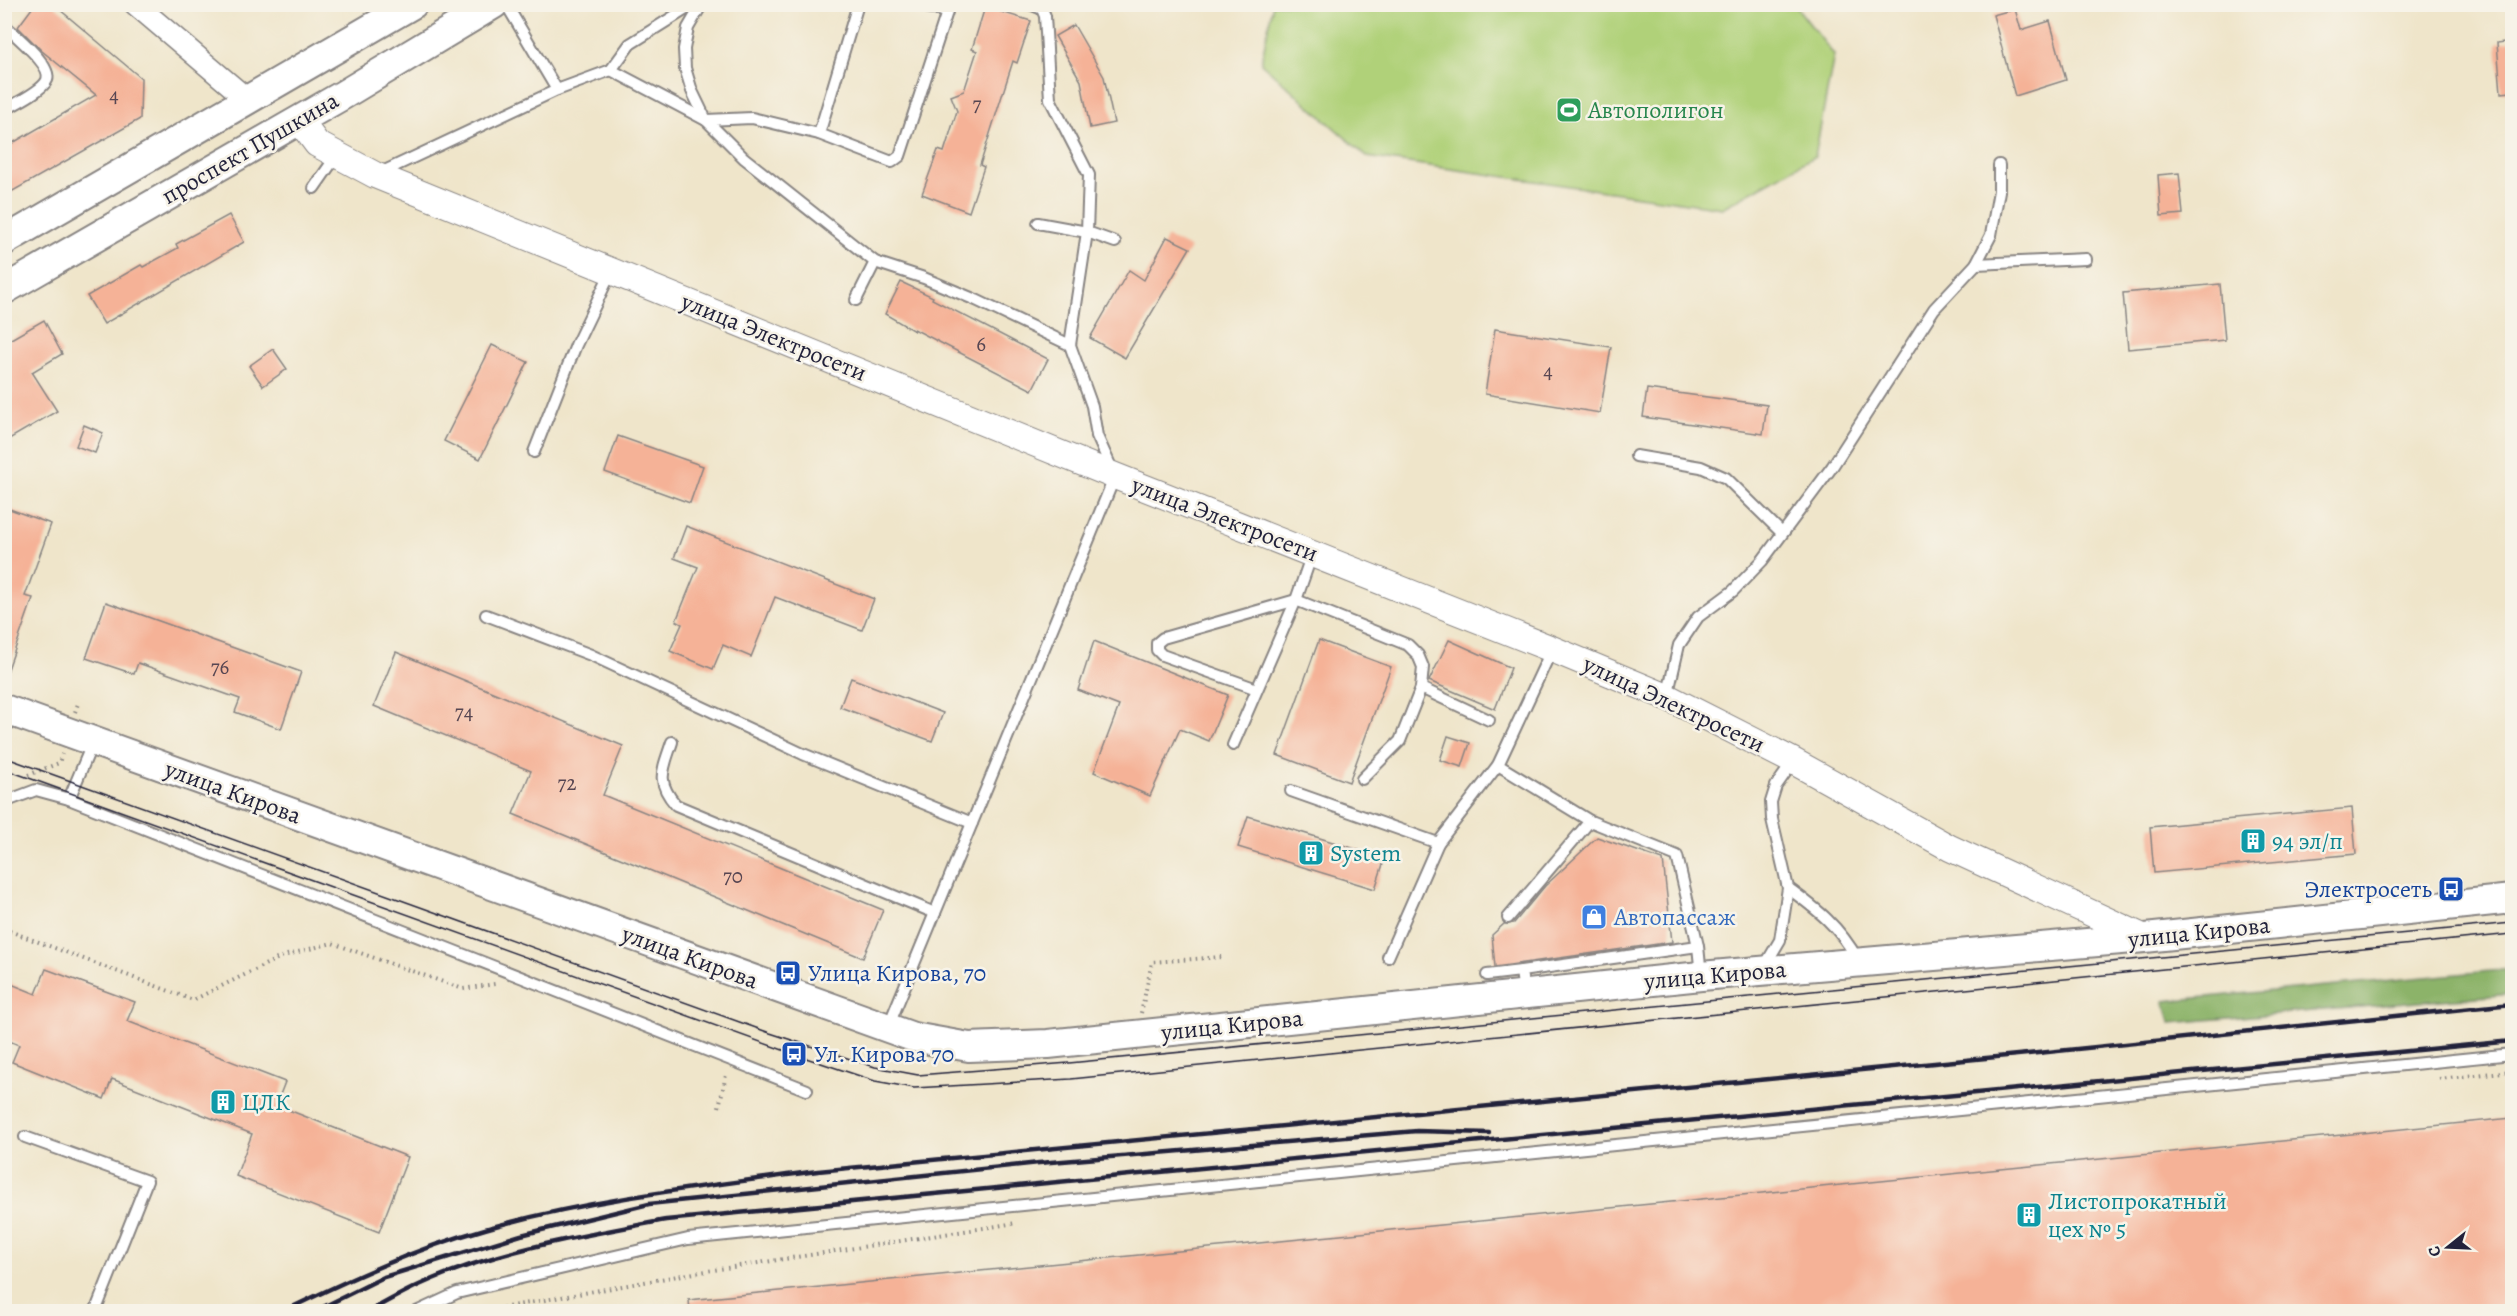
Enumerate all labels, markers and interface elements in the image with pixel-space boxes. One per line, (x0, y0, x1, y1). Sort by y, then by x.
house number: 4 (109, 81, 119, 109)
street label: проспект Пушкина (156, 84, 344, 212)
house number: 7 (973, 90, 982, 118)
place label: Автополигон (1587, 94, 1724, 126)
sports icon: Автополигон (1554, 95, 1584, 125)
street label: улица Электросети (676, 285, 871, 389)
house number: 6 (976, 330, 986, 358)
house number: 4 (1543, 357, 1553, 385)
street label: улица Электросети (1126, 468, 1323, 569)
street label: улица Электросети (1577, 647, 1770, 760)
house number: 76 (211, 653, 230, 681)
house number: 74 (455, 698, 473, 726)
street label: улица Кирова (160, 752, 305, 831)
house number: 72 (558, 769, 576, 797)
place label: 94 эл/п (2272, 825, 2343, 857)
building icon: 94 эл/п (2238, 826, 2268, 856)
place label: System (1330, 837, 1401, 869)
building icon: System (1296, 838, 1326, 868)
house number: 70 (723, 862, 743, 890)
place label: Электросеть (2304, 873, 2433, 905)
bus stop icon: Электросеть (2436, 874, 2466, 904)
place label: Автопассаж (1613, 901, 1736, 933)
shop icon: Автопассаж (1579, 902, 1609, 932)
street label: улица Кирова (2125, 909, 2272, 955)
street label: улица Кирова (617, 917, 762, 996)
street label: улица Кирова (1642, 953, 1787, 997)
place label: Улица Кирова, 70 (808, 957, 986, 989)
bus stop icon: Улица Кирова, 70 (773, 958, 803, 988)
street label: улица Кирова (1158, 1002, 1305, 1048)
place label: Ул. Кирова 70 (814, 1038, 954, 1070)
bus stop icon: Ул. Кирова 70 (779, 1039, 809, 1069)
place label: ЦЛК (242, 1086, 291, 1118)
building icon: ЦЛК (208, 1087, 238, 1117)
place label: Листопрокатный цех № 5 (2048, 1185, 2227, 1245)
building icon: Листопрокатный цех № 5 (2014, 1200, 2044, 1230)
north arrow (2418, 1217, 2478, 1277)
text: С (2423, 1243, 2447, 1259)

